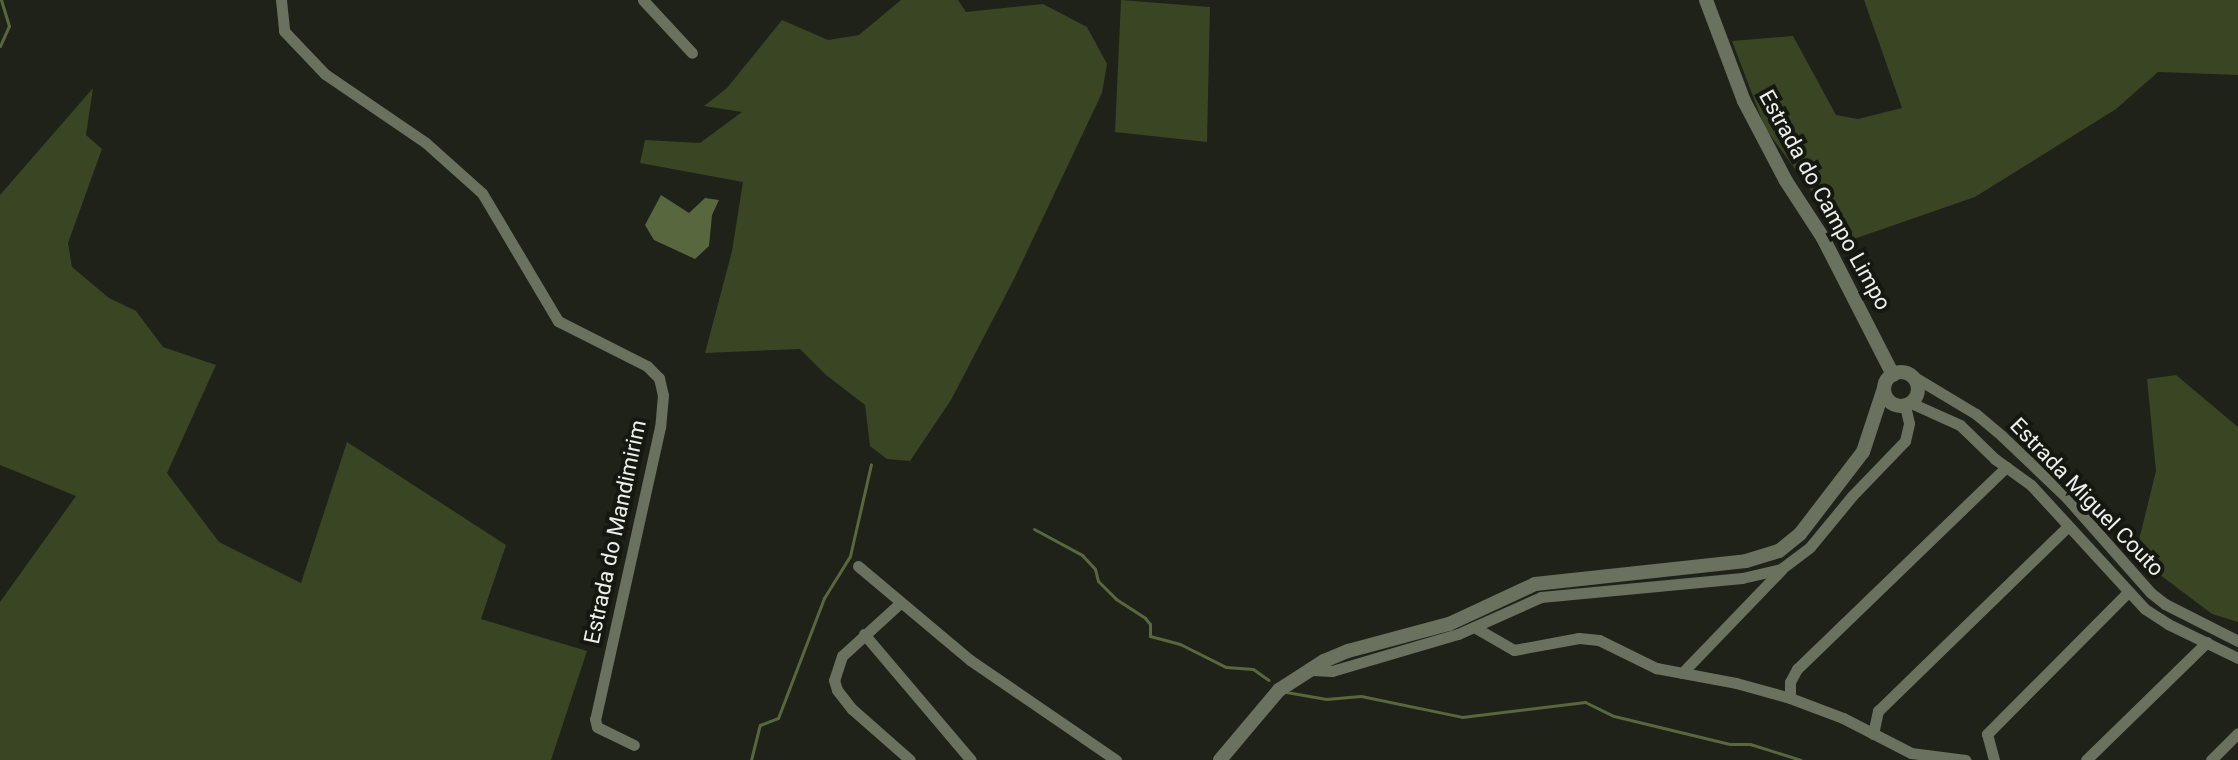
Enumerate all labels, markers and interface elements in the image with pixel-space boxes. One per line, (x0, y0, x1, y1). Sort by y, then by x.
street label: Estrada do Campo Limpo (1753, 85, 1897, 315)
street label: Estrada Miguel Couto (2005, 412, 2169, 582)
street label: Estrada do Mandimirim (578, 418, 652, 646)

